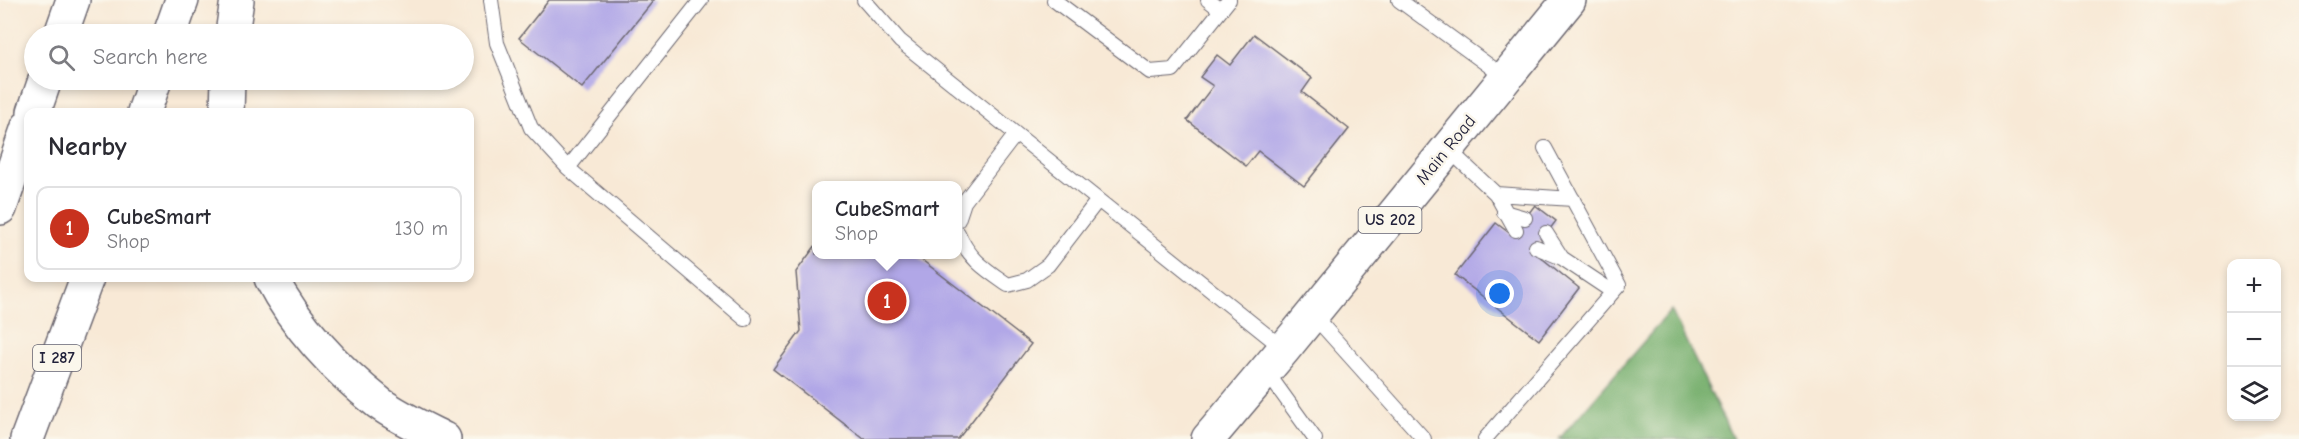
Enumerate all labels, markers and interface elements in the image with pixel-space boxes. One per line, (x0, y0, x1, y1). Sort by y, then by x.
search box (24, 24, 474, 90)
icon: search (45, 41, 78, 74)
text: Search here (93, 44, 208, 70)
street label: Main Road (1412, 111, 1480, 189)
text: Nearby (48, 132, 127, 162)
popup (812, 181, 962, 259)
text: CubeSmart (835, 196, 939, 222)
text: CubeSmart (107, 204, 211, 230)
road number: US 202 (1358, 207, 1422, 233)
text: 1 (66, 217, 73, 240)
text: 130 m (395, 217, 448, 240)
text: Shop (835, 222, 878, 245)
text: Shop (107, 230, 150, 253)
map controls (2227, 259, 2281, 421)
button: + (2227, 259, 2281, 313)
pin: 1 (868, 278, 906, 324)
your location (1485, 279, 1514, 308)
button: − (2227, 313, 2281, 367)
road number: I 287 (33, 345, 81, 371)
button: layers (2227, 367, 2281, 421)

